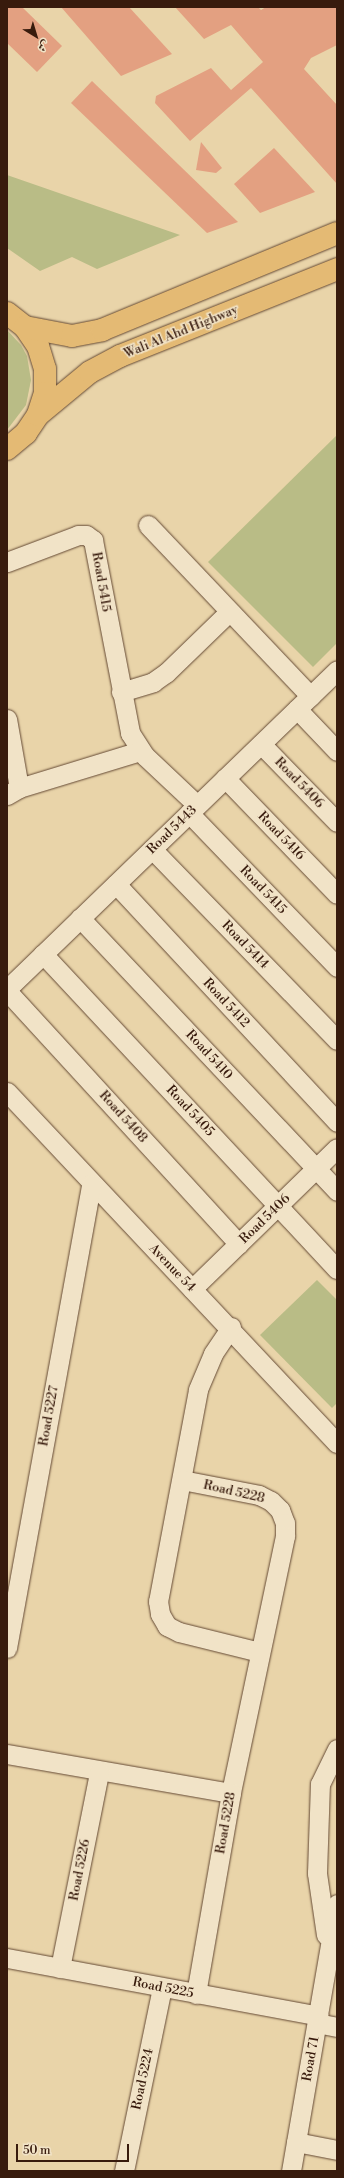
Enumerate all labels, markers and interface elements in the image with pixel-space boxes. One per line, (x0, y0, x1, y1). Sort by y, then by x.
north arrow (16, 16, 56, 56)
text: ش (35, 37, 52, 54)
street label: Wali Al Ahd Highway (122, 302, 240, 362)
street label: Road 5415 (88, 551, 114, 613)
street label: Road 5406 (271, 754, 327, 812)
street label: Road 5443 (144, 802, 200, 858)
street label: Road 5416 (254, 809, 308, 863)
street label: Road 5415 (236, 863, 290, 917)
street label: Road 5414 (218, 918, 272, 972)
street label: Road 5412 (199, 975, 253, 1031)
street label: Road 5410 (182, 1027, 236, 1083)
street label: Road 5405 (163, 1082, 217, 1140)
street label: Road 5408 (96, 1088, 150, 1146)
street label: Road 5406 (236, 1191, 294, 1247)
street label: Avenue 54 (145, 1241, 199, 1295)
street label: Road 5227 (36, 1384, 62, 1448)
street label: Road 5228 (202, 1477, 266, 1507)
street label: Road 5228 (213, 1791, 239, 1855)
street label: Road 5226 (66, 1838, 94, 1902)
street label: Road 5225 (131, 1974, 195, 2002)
street label: Road 71 (299, 2035, 323, 2083)
street label: Road 5224 (129, 2047, 157, 2111)
scale bar (18, 2136, 131, 2162)
text: 50 m (23, 2143, 51, 2158)

